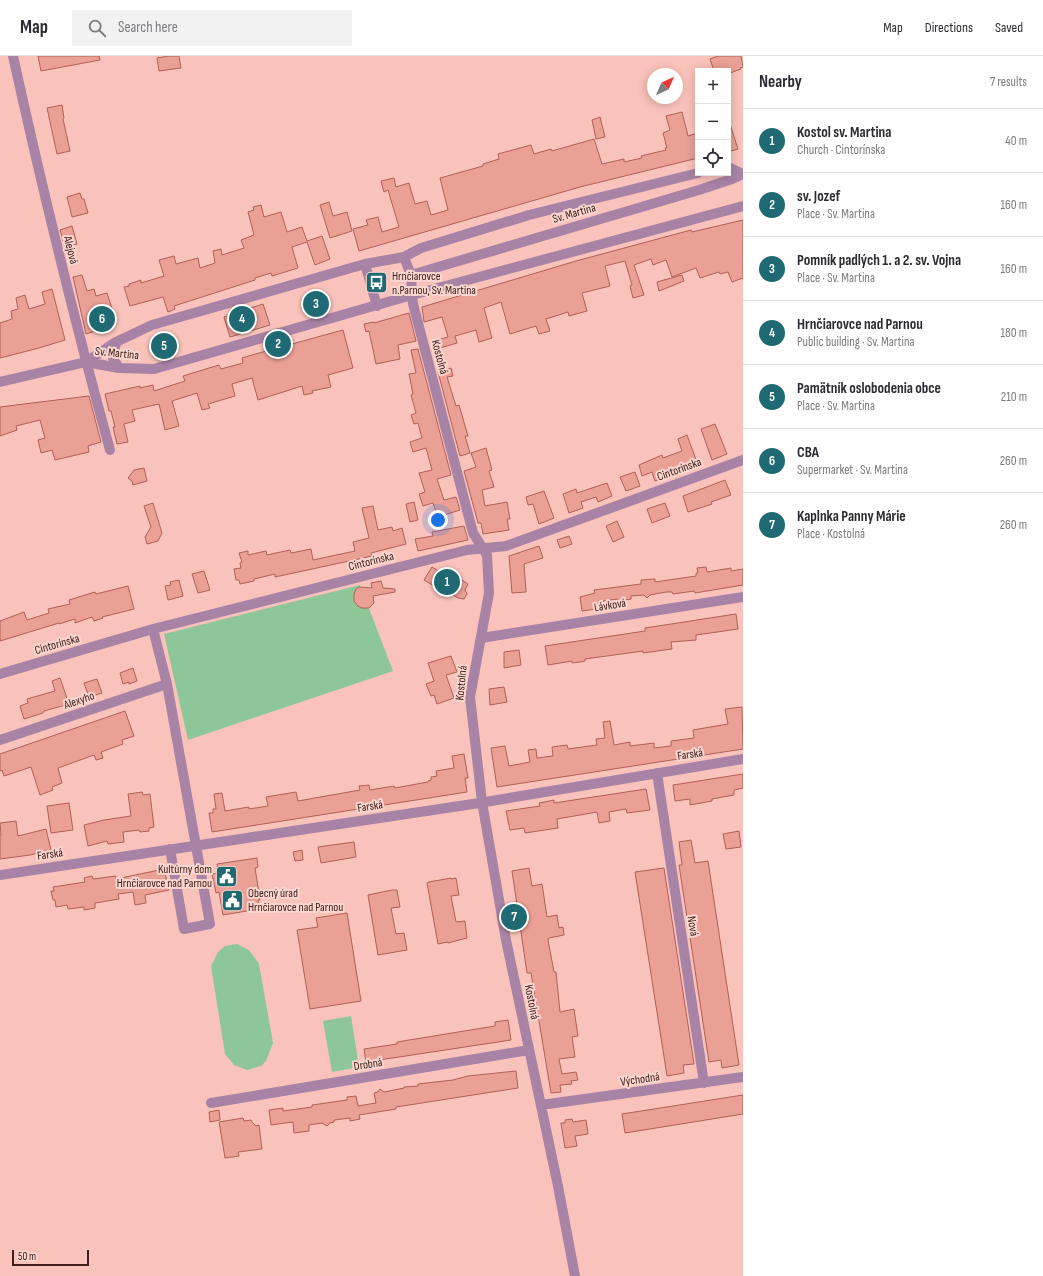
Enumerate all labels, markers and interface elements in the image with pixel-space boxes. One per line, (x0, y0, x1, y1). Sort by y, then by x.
search box (72, 10, 352, 46)
text: Map (20, 16, 48, 39)
icon: search (86, 17, 108, 39)
text: Search here (118, 18, 178, 37)
text: Map (883, 19, 903, 36)
text: Directions (925, 19, 973, 36)
text: Saved (995, 19, 1023, 36)
north arrow (647, 68, 683, 104)
map controls (695, 68, 731, 176)
button: + (695, 68, 731, 104)
text: Nearby (759, 72, 802, 92)
text: 7 results (990, 74, 1027, 90)
button: − (695, 104, 731, 140)
text: Kostol sv. Martina (797, 123, 891, 142)
text: 1 (769, 133, 775, 149)
text: 40 m (1005, 133, 1027, 149)
button: locate (695, 140, 731, 176)
text: Church · Cintorínska (797, 142, 885, 158)
text: sv. Jozef (797, 187, 840, 206)
text: 2 (769, 197, 775, 213)
text: 160 m (1001, 197, 1027, 213)
street label: Sv. Martina (551, 200, 598, 227)
text: Place · Sv. Martina (797, 206, 875, 222)
street label: Alejová (60, 234, 81, 266)
text: Pomník padlých 1. a 2. sv. Vojna (797, 251, 961, 270)
text: 3 (769, 261, 775, 277)
text: 160 m (1001, 261, 1027, 277)
place label: Hrnčiarovce n.Parnou, Sv. Martina (392, 269, 476, 298)
bus stop icon: Hrnčiarovce n.Parnou, Sv. Martina (364, 270, 390, 296)
text: Place · Sv. Martina (797, 270, 875, 286)
pin: 3 (303, 289, 329, 319)
pin: 6 (89, 304, 115, 334)
pin: 4 (229, 304, 255, 334)
text: Hrnčiarovce nad Parnou (797, 315, 923, 334)
text: 4 (769, 325, 775, 341)
text: 180 m (1001, 325, 1027, 341)
pin: 2 (265, 329, 291, 359)
pin: 5 (151, 331, 177, 361)
text: Public building · Sv. Martina (797, 334, 915, 350)
street label: Kostolná (428, 338, 451, 376)
street label: Sv. Martina (94, 344, 140, 363)
text: Pamätník oslobodenia obce (797, 379, 941, 398)
text: 5 (769, 389, 775, 405)
text: 210 m (1001, 389, 1027, 405)
text: Place · Sv. Martina (797, 398, 875, 414)
text: CBA (797, 443, 819, 462)
text: 6 (769, 453, 775, 469)
text: 260 m (1000, 453, 1027, 469)
street label: Cintorínska (655, 454, 704, 484)
text: Supermarket · Sv. Martina (797, 462, 908, 478)
text: Kaplnka Panny Márie (797, 507, 906, 526)
your location (428, 510, 448, 530)
text: 7 (769, 517, 775, 533)
text: 260 m (1000, 517, 1027, 533)
text: Place · Kostolná (797, 526, 865, 542)
street label: Cintorínska (347, 549, 396, 574)
pin: 1 (434, 567, 460, 597)
street label: Lávková (593, 596, 627, 615)
street label: Cintorínska (33, 631, 82, 658)
street label: Kostolná (452, 664, 471, 701)
street label: Alexyho (61, 688, 97, 713)
street label: Farská (676, 745, 704, 764)
street label: Farská (356, 797, 384, 816)
street label: Farská (36, 845, 64, 864)
place label: Kultúrny dom Hrnčiarovce nad Parnou (117, 862, 212, 891)
public building icon: Kultúrny dom Hrnčiarovce nad Parnou (214, 863, 240, 889)
place label: Obecný úrad Hrnčiarovce nad Parnou (248, 886, 343, 915)
public building icon: Obecný úrad Hrnčiarovce nad Parnou (220, 887, 246, 913)
pin: 7 (501, 902, 527, 932)
street label: Nová (684, 915, 702, 938)
street label: Kostolná (521, 983, 542, 1021)
street label: Drobná (353, 1055, 384, 1074)
street label: Východná (619, 1069, 661, 1090)
scale bar (12, 1248, 89, 1267)
text: 50 m (18, 1250, 36, 1263)

